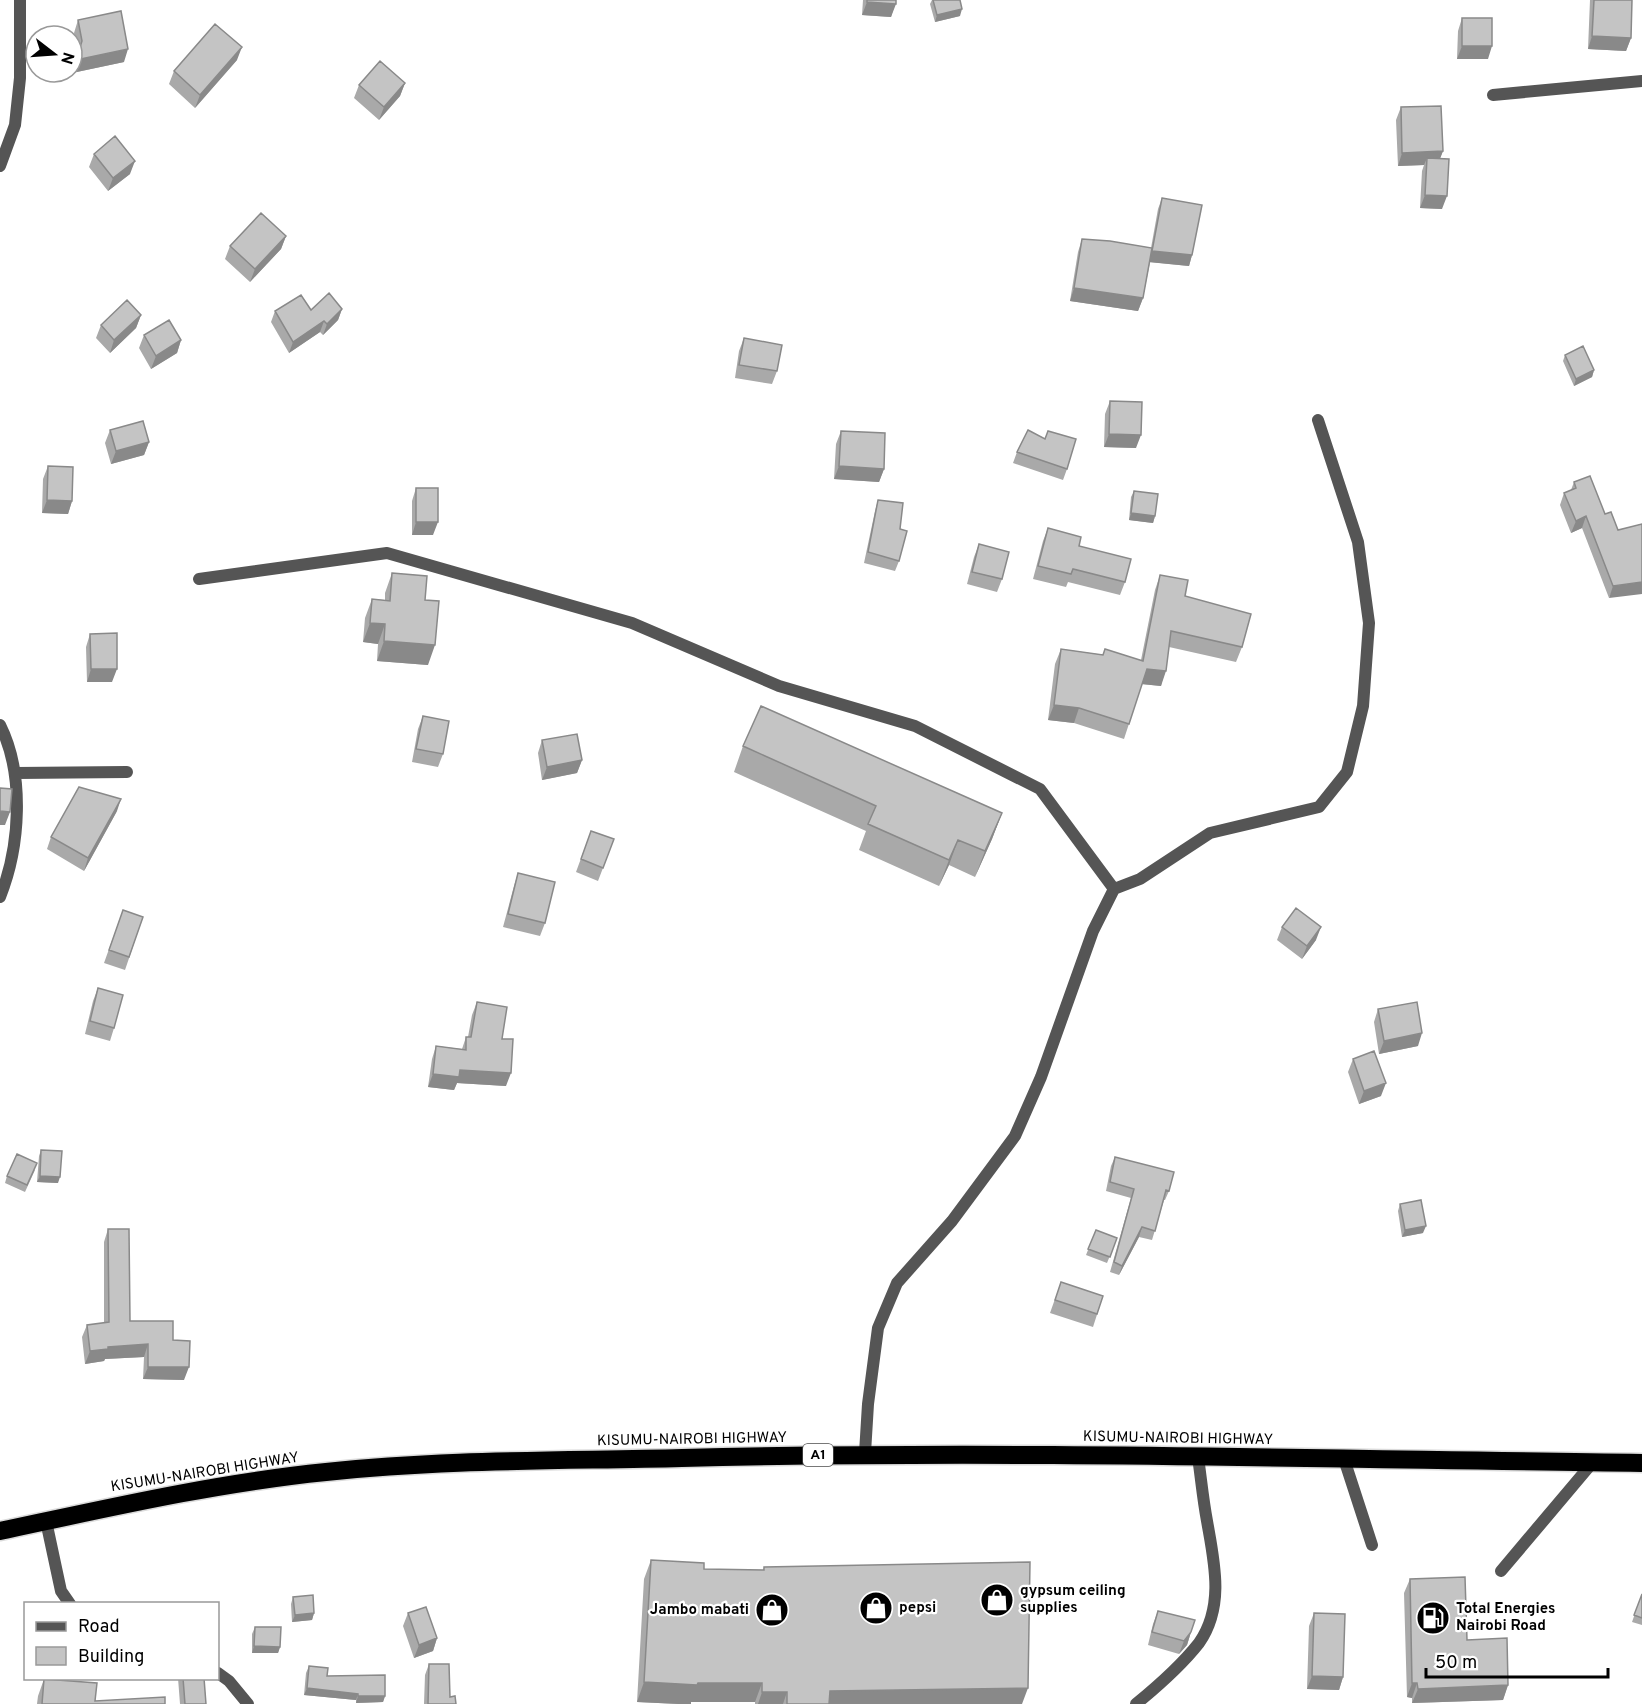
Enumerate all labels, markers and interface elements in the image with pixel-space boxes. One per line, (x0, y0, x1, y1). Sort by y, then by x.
north arrow (24, 24, 84, 84)
text: N (55, 49, 78, 66)
street label: KISUMU-NAIROBI HIGHWAY (1083, 1428, 1274, 1450)
street label: KISUMU-NAIROBI HIGHWAY (597, 1429, 788, 1451)
road number: A1 (803, 1444, 833, 1466)
street label: KISUMU-NAIROBI HIGHWAY (110, 1449, 301, 1497)
shop icon: gypsum ceiling supplies (979, 1582, 1015, 1618)
place label: gypsum ceiling supplies (1020, 1582, 1126, 1618)
shop icon: pepsi (858, 1590, 894, 1626)
shop icon: Jambo mabati (754, 1592, 790, 1628)
place label: pepsi (899, 1599, 936, 1618)
fuel station icon: Total Energies Nairobi Road (1415, 1600, 1451, 1636)
place label: Total Energies Nairobi Road (1456, 1600, 1555, 1636)
place label: Jambo mabati (650, 1601, 749, 1620)
legend (24, 1602, 219, 1680)
text: Road (78, 1616, 120, 1639)
scale bar (1426, 1641, 1608, 1679)
text: Building (78, 1646, 144, 1669)
text: 50 m (1435, 1652, 1477, 1675)

